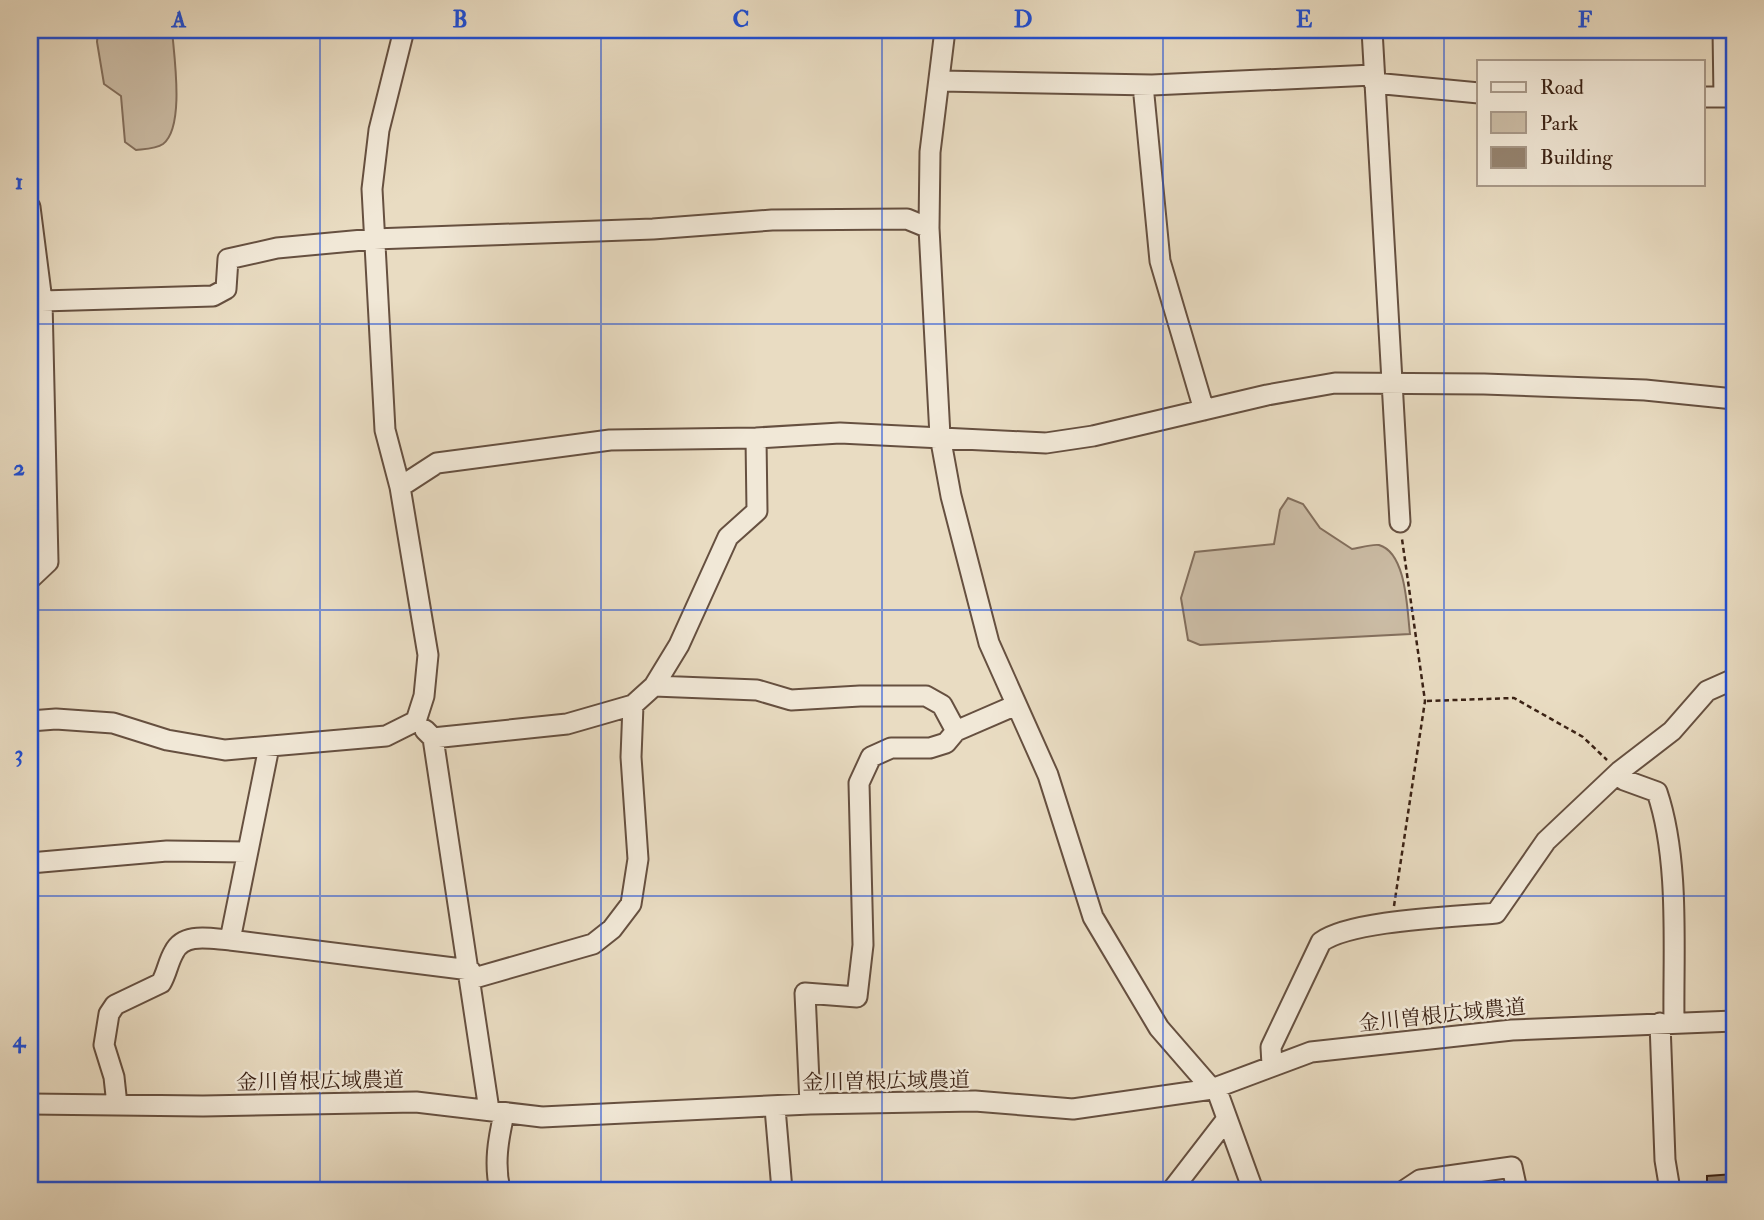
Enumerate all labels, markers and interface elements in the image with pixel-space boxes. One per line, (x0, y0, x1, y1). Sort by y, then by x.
text: A (171, 5, 187, 34)
text: B (452, 5, 468, 34)
text: C (733, 5, 749, 34)
text: D (1014, 5, 1032, 34)
text: E (1296, 5, 1313, 34)
text: F (1578, 5, 1593, 34)
legend (1477, 60, 1704, 186)
text: Road (1540, 74, 1585, 101)
text: Park (1540, 110, 1578, 137)
text: Building (1540, 144, 1613, 171)
text: 1 (15, 167, 23, 196)
text: 2 (13, 453, 25, 482)
text: 3 (15, 739, 23, 768)
street label: 金川曽根広域農道 (1357, 993, 1527, 1038)
text: 4 (12, 1025, 27, 1054)
street label: 金川曽根広域農道 (236, 1067, 404, 1096)
street label: 金川曽根広域農道 (802, 1067, 970, 1096)

